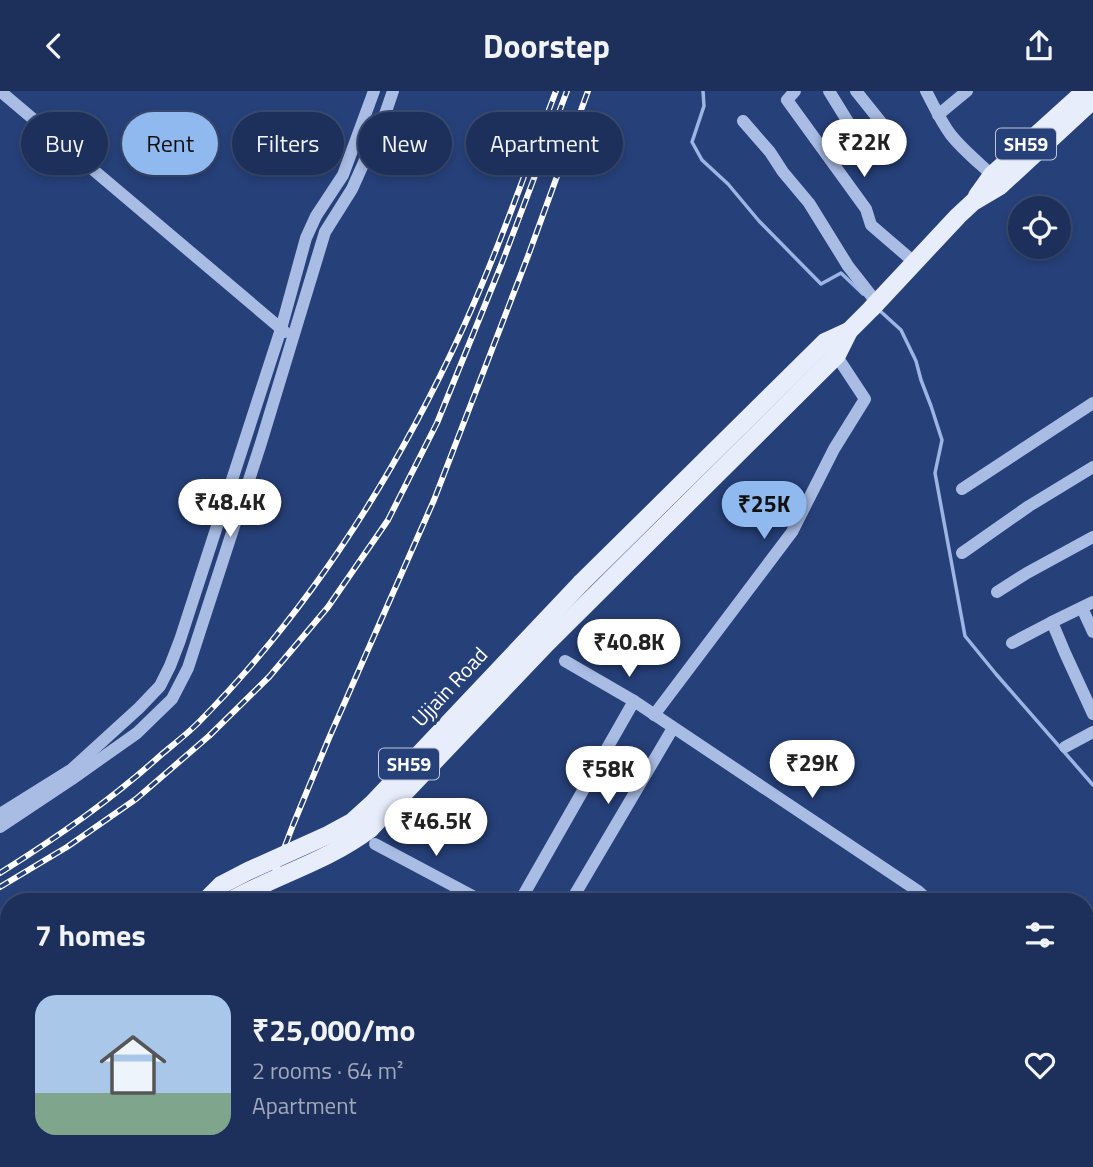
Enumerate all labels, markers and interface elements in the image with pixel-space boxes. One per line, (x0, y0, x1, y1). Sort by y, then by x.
text: Doorstep (483, 22, 610, 70)
icon: back (35, 27, 73, 65)
icon: share (1020, 27, 1058, 65)
chip: Buy (21, 112, 108, 175)
chip: Rent (122, 112, 218, 175)
chip: Filters (232, 112, 344, 175)
chip: New (358, 112, 452, 175)
chip: Apartment (466, 112, 623, 175)
pin: ₹22K (823, 119, 905, 179)
text: ₹22K (838, 124, 890, 159)
road number: SH59 (996, 129, 1056, 159)
map controls (1008, 196, 1071, 259)
button: locate (1008, 196, 1071, 259)
pin: ₹48.4K (173, 479, 287, 539)
pin: ₹25K (723, 482, 805, 541)
text: ₹48.4K (194, 484, 266, 519)
text: ₹25K (738, 486, 790, 521)
pin: ₹40.8K (572, 619, 686, 679)
text: ₹40.8K (593, 624, 665, 659)
street label: Ujjain Road (404, 639, 495, 734)
pin: ₹29K (771, 741, 853, 800)
text: ₹29K (786, 745, 838, 780)
pin: ₹58K (567, 747, 649, 806)
road number: SH59 (379, 749, 439, 779)
text: ₹58K (582, 751, 634, 786)
pin: ₹46.5K (379, 799, 493, 858)
text: ₹46.5K (400, 803, 472, 838)
text: 7 homes (35, 912, 146, 958)
icon: filters (1021, 916, 1059, 954)
text: ₹25,000/mo (252, 1007, 416, 1053)
icon: home (91, 1023, 175, 1107)
icon: heart (1021, 1046, 1059, 1084)
text: 2 rooms · 64 m² (252, 1053, 403, 1088)
text: Apartment (252, 1088, 357, 1123)

